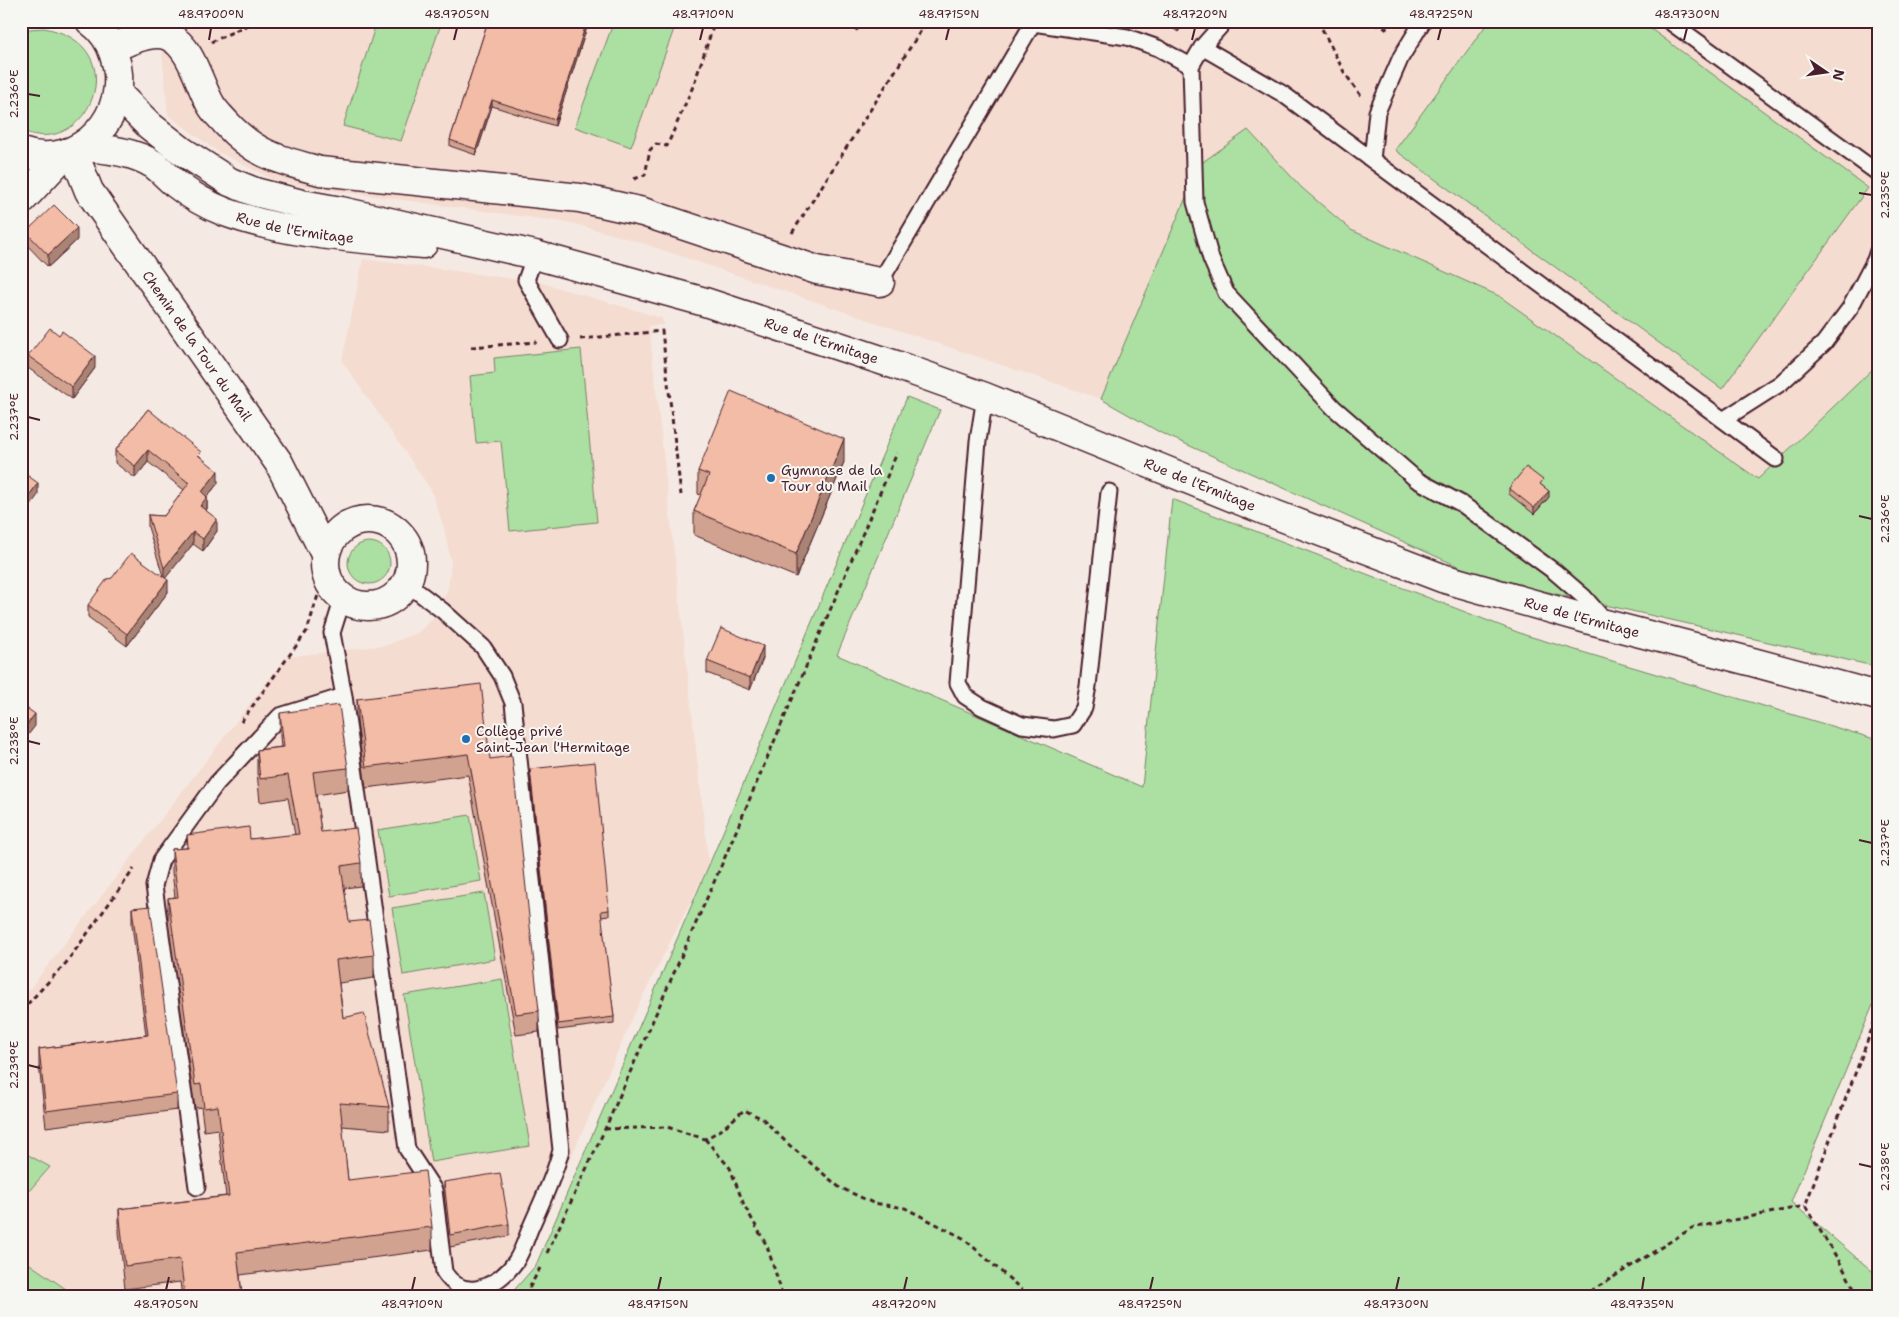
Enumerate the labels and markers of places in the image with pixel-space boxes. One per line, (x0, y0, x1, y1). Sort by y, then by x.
place label: Gymnase de la Tour du Mail (781, 461, 883, 495)
marker: Gymnase de la Tour du Mail (765, 472, 777, 484)
place label: Collège privé Saint-Jean l'Hermitage (476, 722, 630, 756)
marker: Collège privé Saint-Jean l'Hermitage (460, 733, 472, 745)

